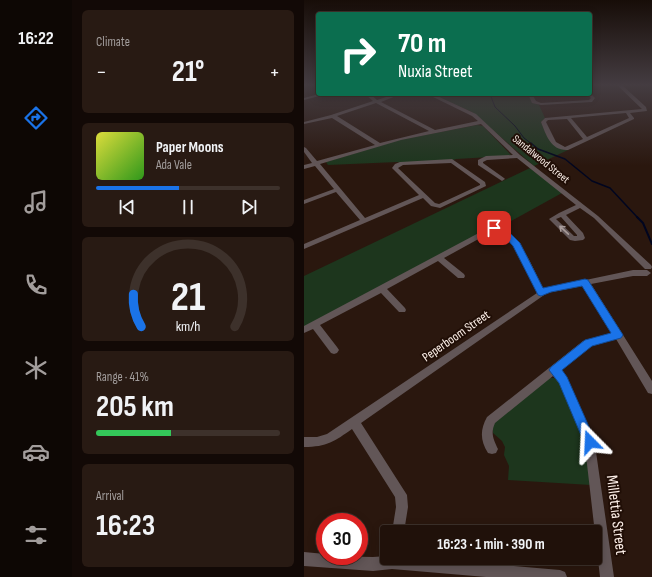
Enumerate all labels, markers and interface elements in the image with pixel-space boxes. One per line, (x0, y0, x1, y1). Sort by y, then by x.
text: 70 m (398, 27, 446, 60)
text: 16:22 (18, 28, 54, 49)
icon: right (332, 28, 384, 80)
text: Climate (96, 34, 130, 50)
text: 21° (172, 54, 204, 90)
text: − (96, 59, 107, 86)
text: + (269, 59, 280, 86)
text: Nuxia Street (398, 61, 473, 82)
icon: directions (22, 104, 50, 132)
street label: Sandalwood Street (510, 132, 573, 186)
text: Paper Moons (156, 138, 224, 157)
text: Ada Vale (156, 157, 192, 173)
icon: music (22, 188, 50, 216)
icon: previous (116, 196, 138, 218)
icon: pause (177, 196, 199, 218)
icon: next (238, 196, 260, 218)
pin (477, 211, 511, 245)
icon: arrive (483, 217, 505, 239)
one-way arrow (559, 226, 569, 235)
icon: phone (22, 271, 50, 299)
text: 21 (171, 272, 205, 321)
street label: Peperboom Street (419, 307, 493, 365)
text: km/h (176, 317, 200, 334)
icon: climate (22, 354, 50, 382)
text: Range · 41% (96, 369, 149, 385)
text: 205 km (96, 389, 174, 425)
position arrow (569, 421, 611, 463)
icon: car (22, 438, 50, 466)
street label: Millettia Street (602, 474, 630, 556)
text: Arrival (96, 488, 124, 504)
text: 16:23 (96, 508, 155, 544)
speed limit sign: 30 (316, 513, 368, 565)
icon: filters (22, 521, 50, 549)
text: 16:23 · 1 min · 390 m (437, 535, 545, 554)

